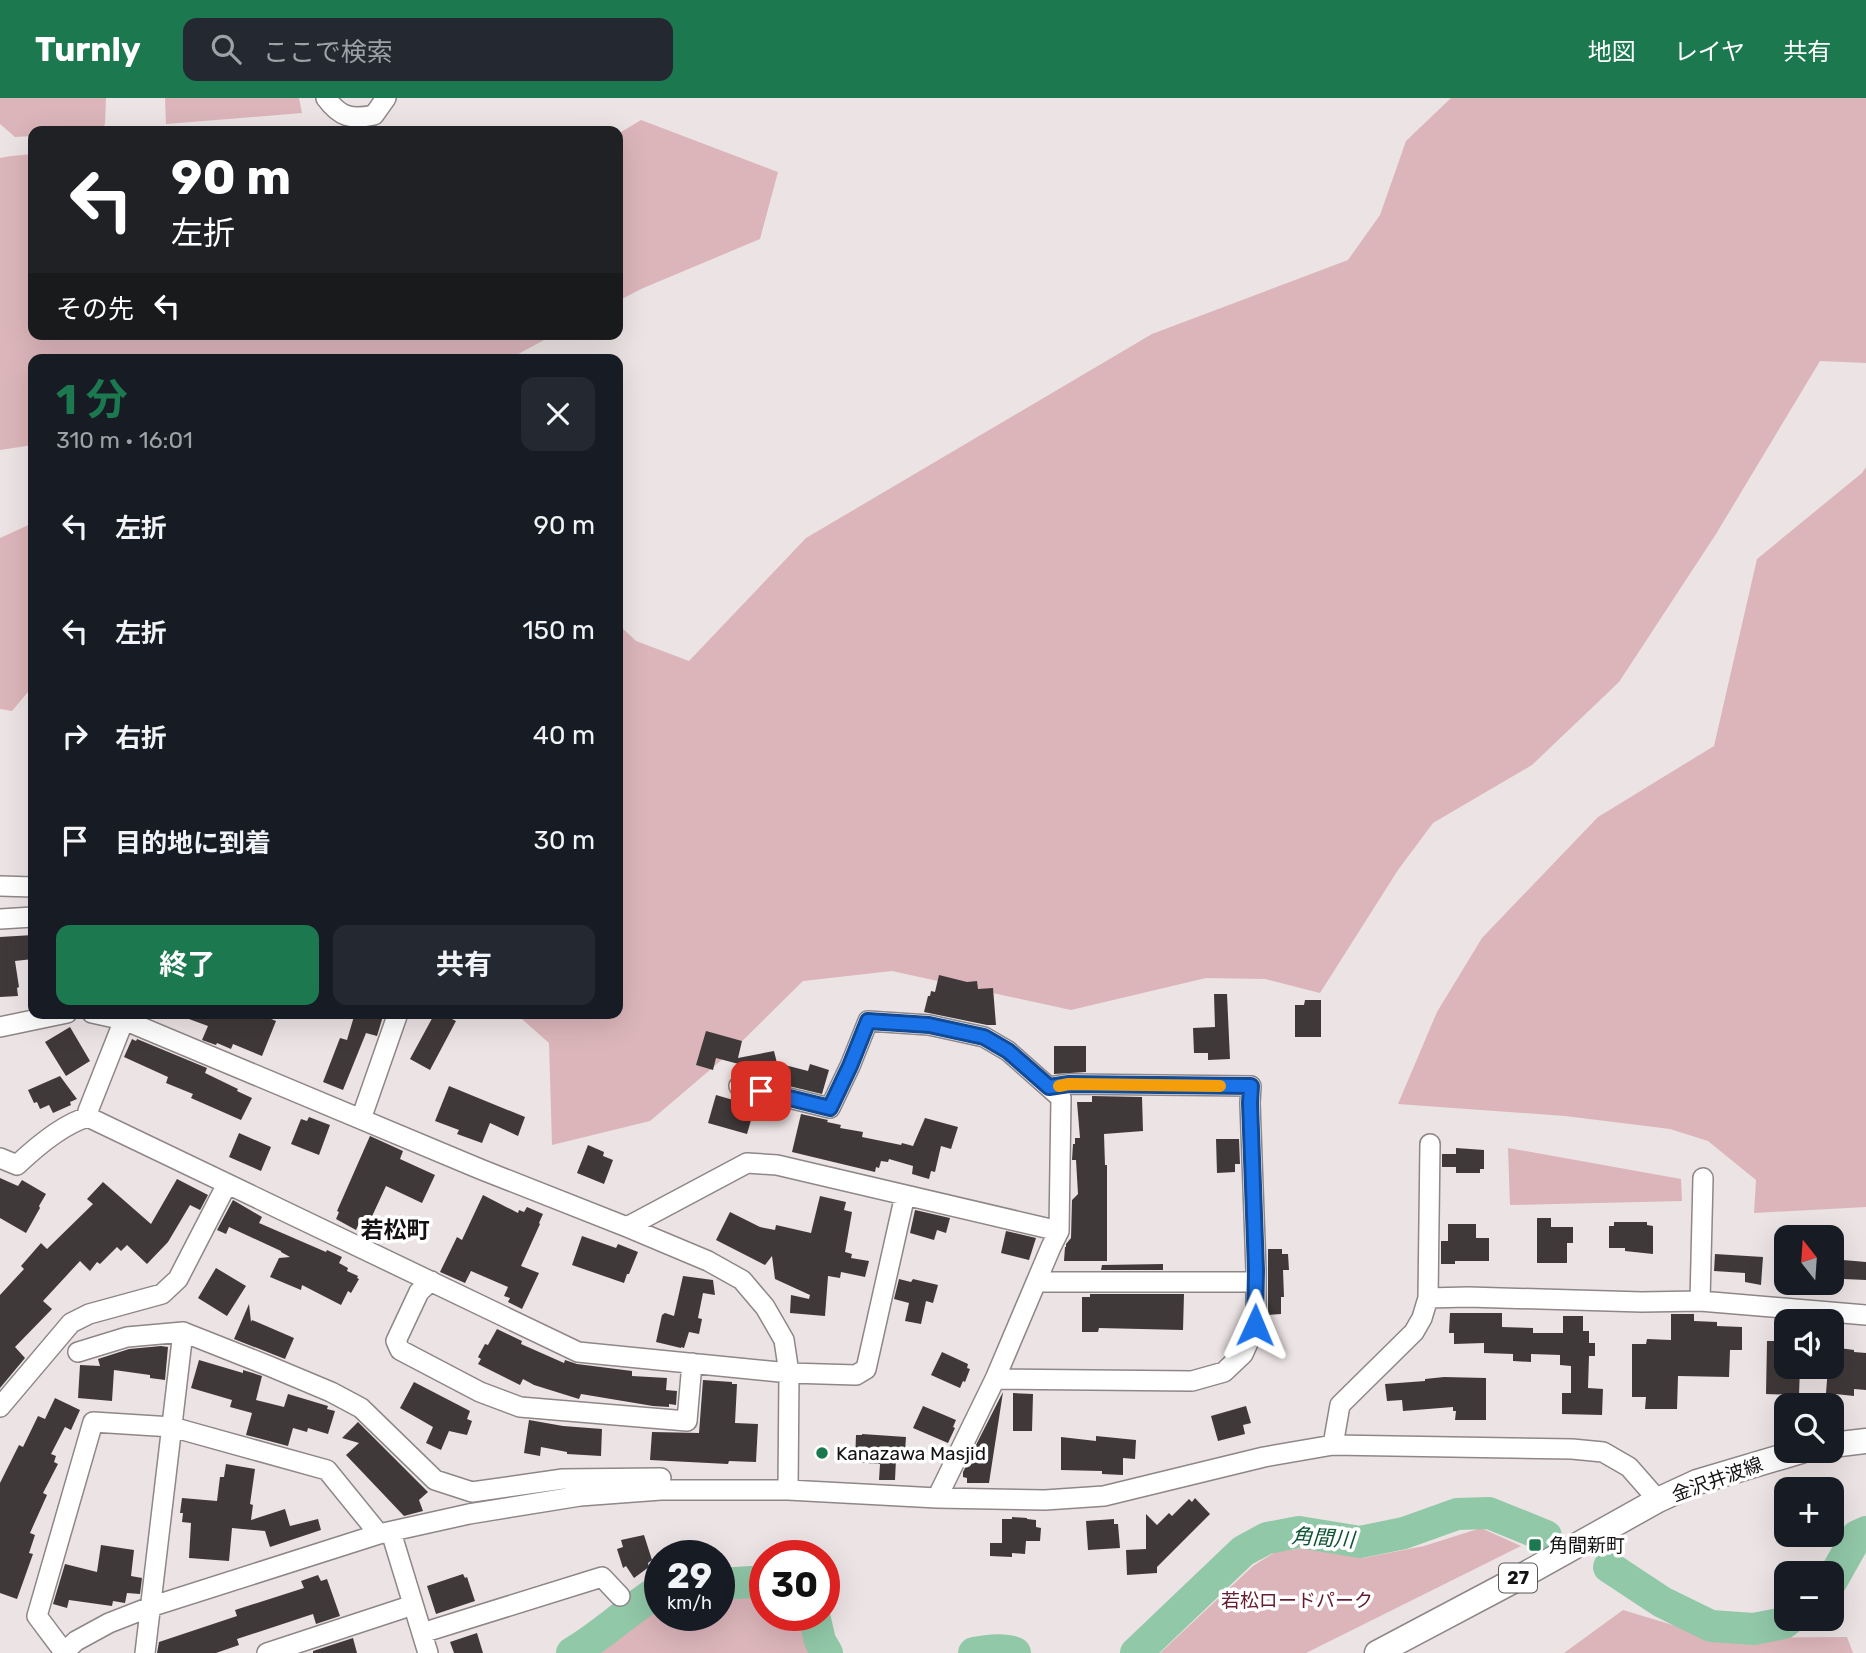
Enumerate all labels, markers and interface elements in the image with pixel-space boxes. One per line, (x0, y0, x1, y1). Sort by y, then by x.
search box (183, 18, 673, 81)
text: Turnly (35, 30, 141, 69)
icon: search (207, 30, 245, 68)
text: ここで検索 (263, 37, 393, 68)
text: 地図 (1588, 38, 1636, 66)
text: レイヤ (1674, 38, 1745, 66)
text: 共有 (1783, 38, 1831, 66)
text: 90 m (171, 148, 291, 206)
icon: left (56, 154, 147, 245)
text: 左折 (171, 214, 235, 252)
icon: left (148, 287, 186, 325)
text: その先 (56, 294, 134, 325)
text: 1 分 (56, 375, 128, 425)
button: close (521, 377, 595, 451)
text: 310 m · 16:01 (56, 426, 193, 454)
icon: left (56, 507, 94, 545)
text: 90 m (534, 510, 595, 541)
text: 左折 (115, 513, 167, 544)
icon: left (56, 612, 94, 650)
text: 150 m (522, 615, 595, 646)
text: 左折 (115, 618, 167, 649)
icon: right (56, 717, 94, 755)
text: 40 m (533, 720, 595, 751)
text: 右折 (115, 723, 167, 754)
icon: arrive (56, 822, 94, 860)
text: 30 m (533, 825, 595, 856)
text: 目的地に到着 (115, 828, 271, 859)
button: 終了 (56, 925, 319, 1005)
button: 共有 (333, 925, 595, 1005)
pin (731, 1061, 791, 1121)
icon: arrive (742, 1072, 780, 1110)
district label: 若松町 (361, 1216, 430, 1244)
north arrow (1774, 1225, 1844, 1295)
map controls (1774, 1225, 1844, 1631)
position arrow (1218, 1288, 1292, 1362)
button: sound (1774, 1309, 1844, 1379)
button: search (1774, 1393, 1844, 1463)
place label: Kanazawa Masjid (836, 1442, 986, 1465)
marker: Kanazawa Masjid (814, 1445, 830, 1461)
street label: 金沢井波線 (1669, 1452, 1766, 1507)
button: + (1774, 1477, 1844, 1547)
water label: 角間川 (1291, 1523, 1357, 1552)
place label: 角間新町 (1549, 1534, 1625, 1557)
marker: 角間新町 (1527, 1537, 1543, 1553)
speed limit sign: 30 (749, 1540, 840, 1631)
text: 29 (667, 1555, 712, 1597)
button: − (1774, 1561, 1844, 1631)
road number: 27 (1499, 1563, 1537, 1592)
park label: 若松ロードパーク (1221, 1589, 1373, 1612)
text: km/h (667, 1592, 712, 1614)

